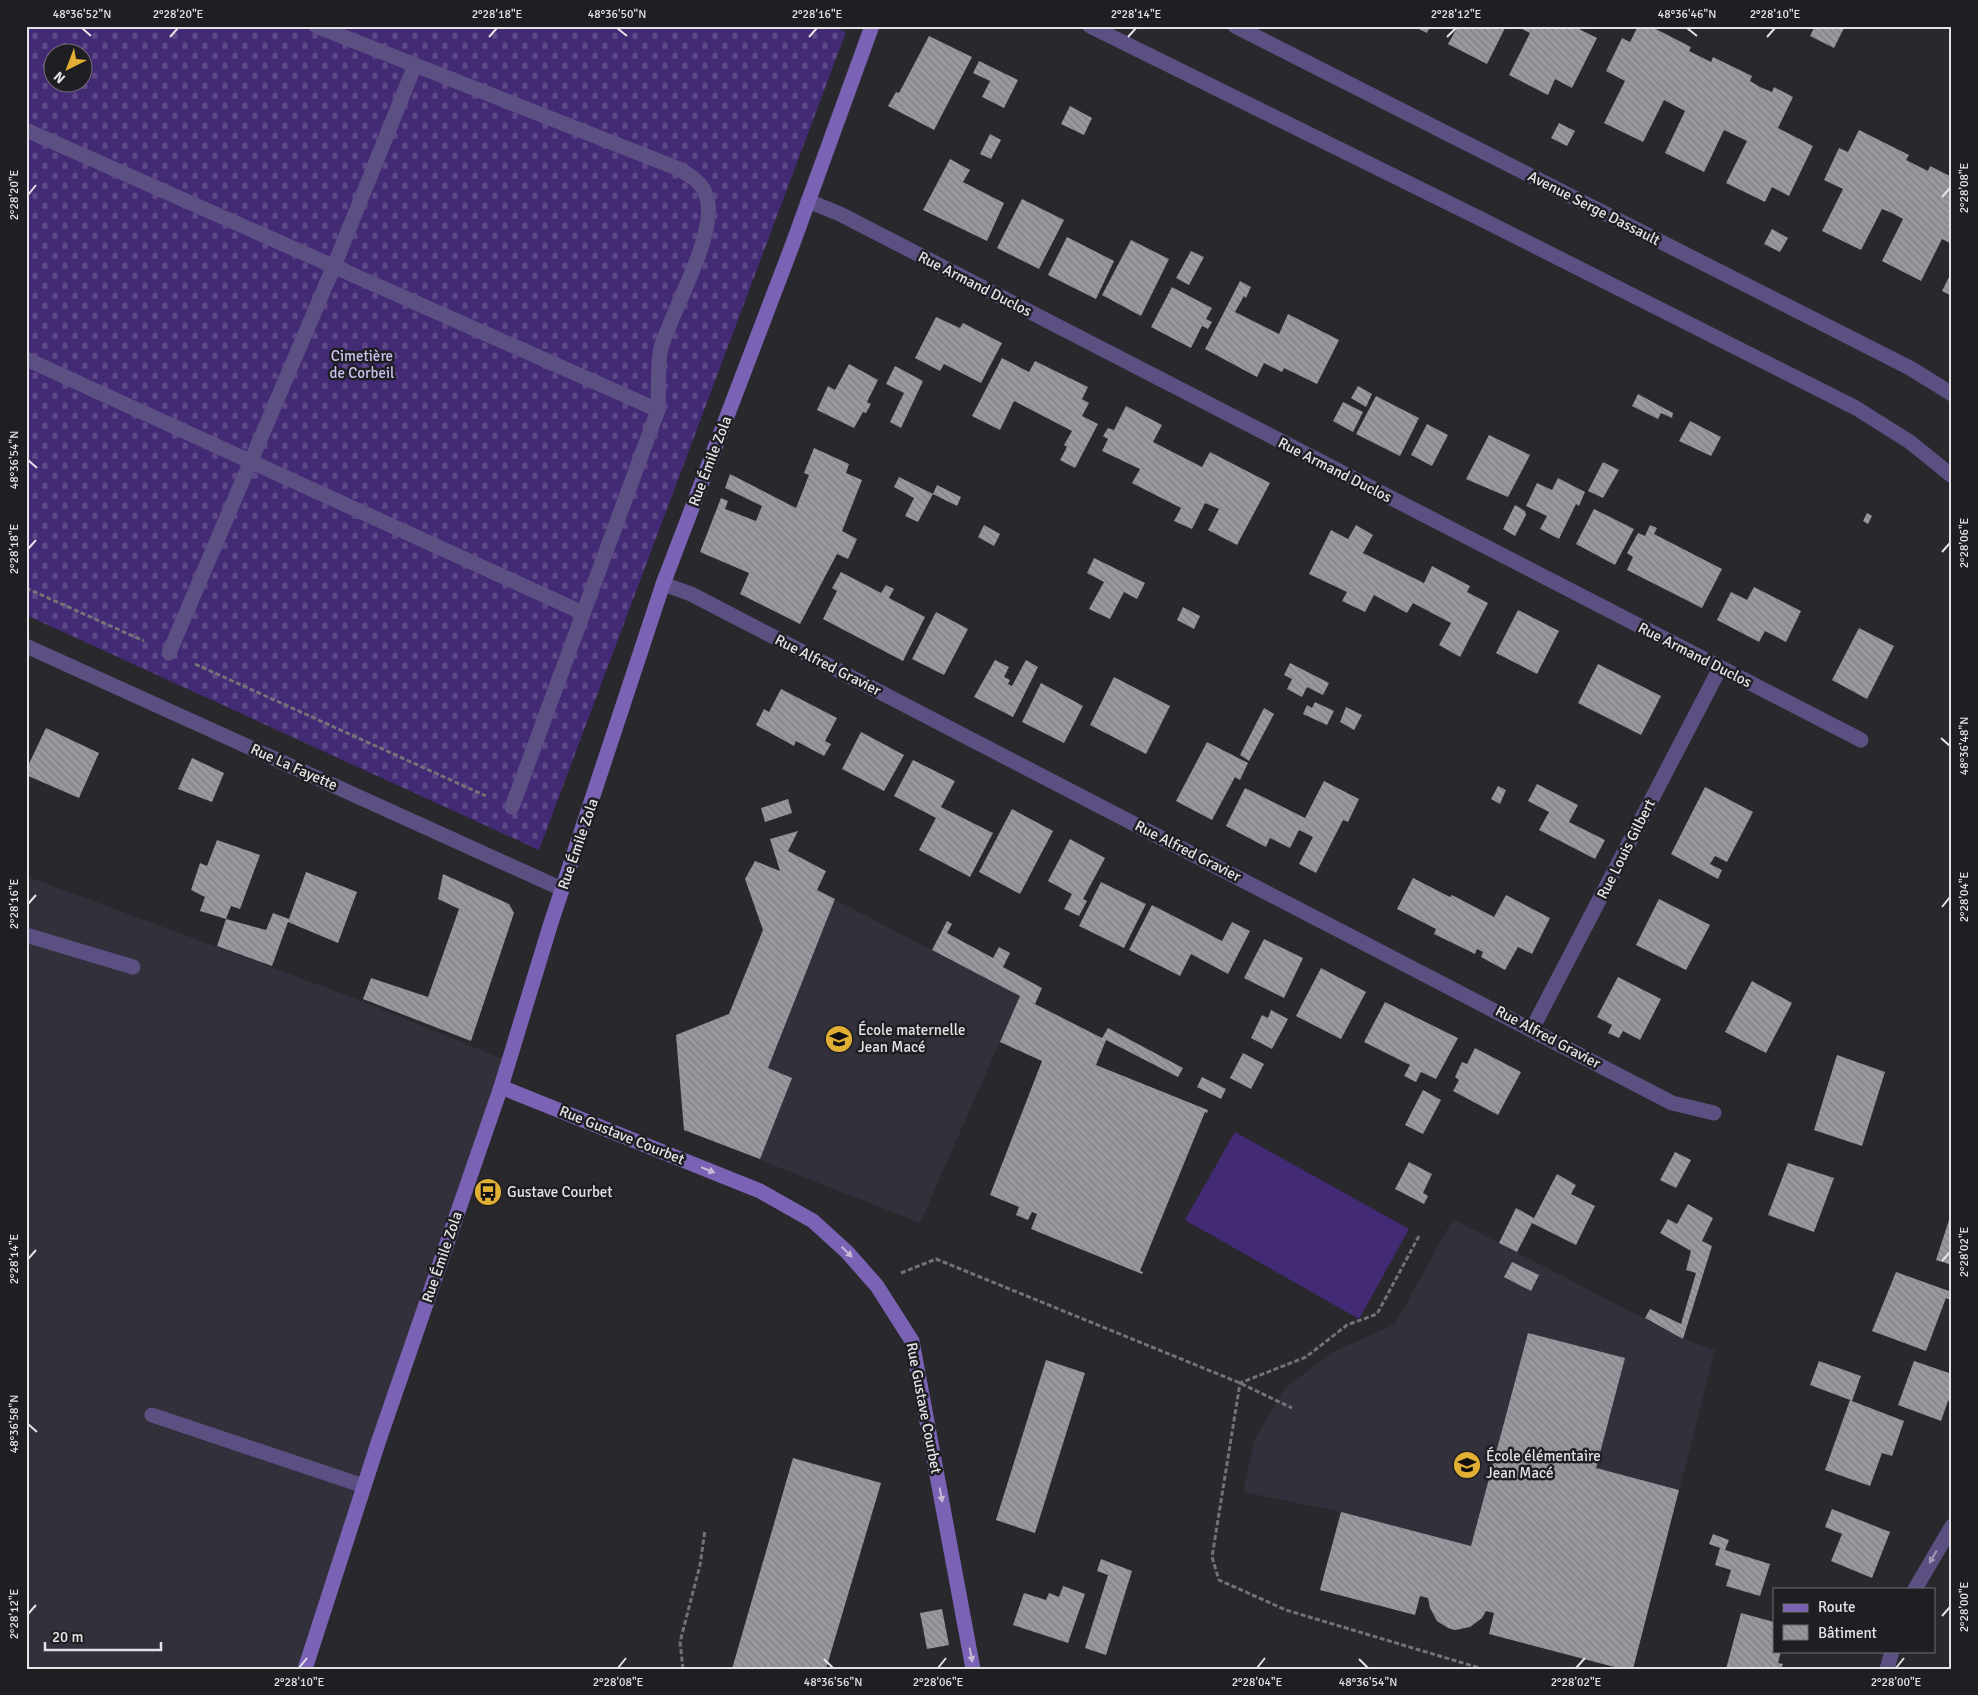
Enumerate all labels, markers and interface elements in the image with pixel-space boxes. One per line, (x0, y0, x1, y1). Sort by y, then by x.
text: 48°36'52"N (53, 7, 111, 22)
text: 2°28'20"E (153, 7, 204, 22)
text: 2°28'18"E (472, 7, 523, 22)
text: 48°36'50"N (588, 7, 646, 22)
text: 2°28'16"E (792, 7, 843, 22)
text: 2°28'14"E (1111, 7, 1162, 22)
text: 2°28'12"E (1431, 7, 1482, 22)
text: 48°36'46"N (1658, 7, 1716, 22)
text: 2°28'10"E (1750, 7, 1801, 22)
north arrow (42, 42, 92, 92)
text: N (50, 68, 69, 87)
text: 2°28'08"E (1957, 162, 1972, 213)
street label: Avenue Serge Dassault (1525, 167, 1663, 249)
text: 2°28'20"E (7, 169, 22, 220)
street label: Rue Armand Duclos (915, 248, 1035, 321)
park label: Cimetière de Corbeil (330, 347, 394, 382)
street label: Rue Émile Zola (684, 413, 735, 509)
text: 48°36'54"N (7, 431, 22, 489)
street label: Rue Armand Duclos (1275, 434, 1395, 507)
text: 2°28'06"E (1957, 517, 1972, 568)
text: 2°28'18"E (7, 523, 22, 574)
street label: Rue Armand Duclos (1635, 619, 1755, 692)
street label: Rue Alfred Gravier (772, 631, 884, 700)
text: 48°36'48"N (1957, 717, 1972, 775)
street label: Rue La Fayette (248, 740, 340, 794)
street label: Rue Émile Zola (553, 796, 602, 892)
street label: Rue Louis Gilbert (1593, 796, 1659, 902)
street label: Rue Alfred Gravier (1132, 817, 1244, 886)
text: 2°28'04"E (1957, 871, 1972, 922)
text: 2°28'16"E (7, 878, 22, 929)
street label: Rue Alfred Gravier (1492, 1002, 1604, 1072)
place label: École maternelle Jean Macé (858, 1020, 965, 1056)
school or university icon: École maternelle Jean Macé (824, 1024, 854, 1054)
street label: Rue Gustave Courbet (557, 1102, 687, 1168)
one-way arrow (701, 1167, 716, 1174)
bus stop icon: Gustave Courbet (473, 1177, 503, 1207)
place label: Gustave Courbet (507, 1183, 613, 1201)
street label: Rue Émile Zola (417, 1209, 466, 1305)
text: 2°28'02"E (1957, 1226, 1972, 1277)
text: 2°28'14"E (7, 1233, 22, 1284)
one-way arrow (841, 1246, 853, 1258)
street label: Rue Gustave Courbet (902, 1341, 946, 1475)
text: 48°36'58"N (7, 1395, 22, 1453)
place label: École élémentaire Jean Macé (1486, 1446, 1601, 1482)
school or university icon: École élémentaire Jean Macé (1452, 1450, 1482, 1480)
one-way arrow (937, 1487, 945, 1503)
one-way arrow (1929, 1551, 1938, 1564)
text: 2°28'00"E (1957, 1581, 1972, 1632)
text: 2°28'12"E (7, 1588, 22, 1639)
legend (1773, 1588, 1936, 1652)
text: Route (1818, 1598, 1855, 1616)
scale bar (45, 1620, 161, 1652)
text: Bâtiment (1818, 1624, 1877, 1642)
text: 20 m (52, 1628, 83, 1646)
one-way arrow (967, 1647, 975, 1663)
text: 2°28'10"E (274, 1675, 325, 1690)
text: 2°28'08"E (593, 1675, 644, 1690)
text: 48°36'56"N (804, 1675, 862, 1690)
text: 2°28'06"E (913, 1675, 964, 1690)
text: 2°28'04"E (1232, 1675, 1283, 1690)
text: 48°36'54"N (1339, 1675, 1397, 1690)
text: 2°28'02"E (1551, 1675, 1602, 1690)
text: 2°28'00"E (1871, 1675, 1922, 1690)

